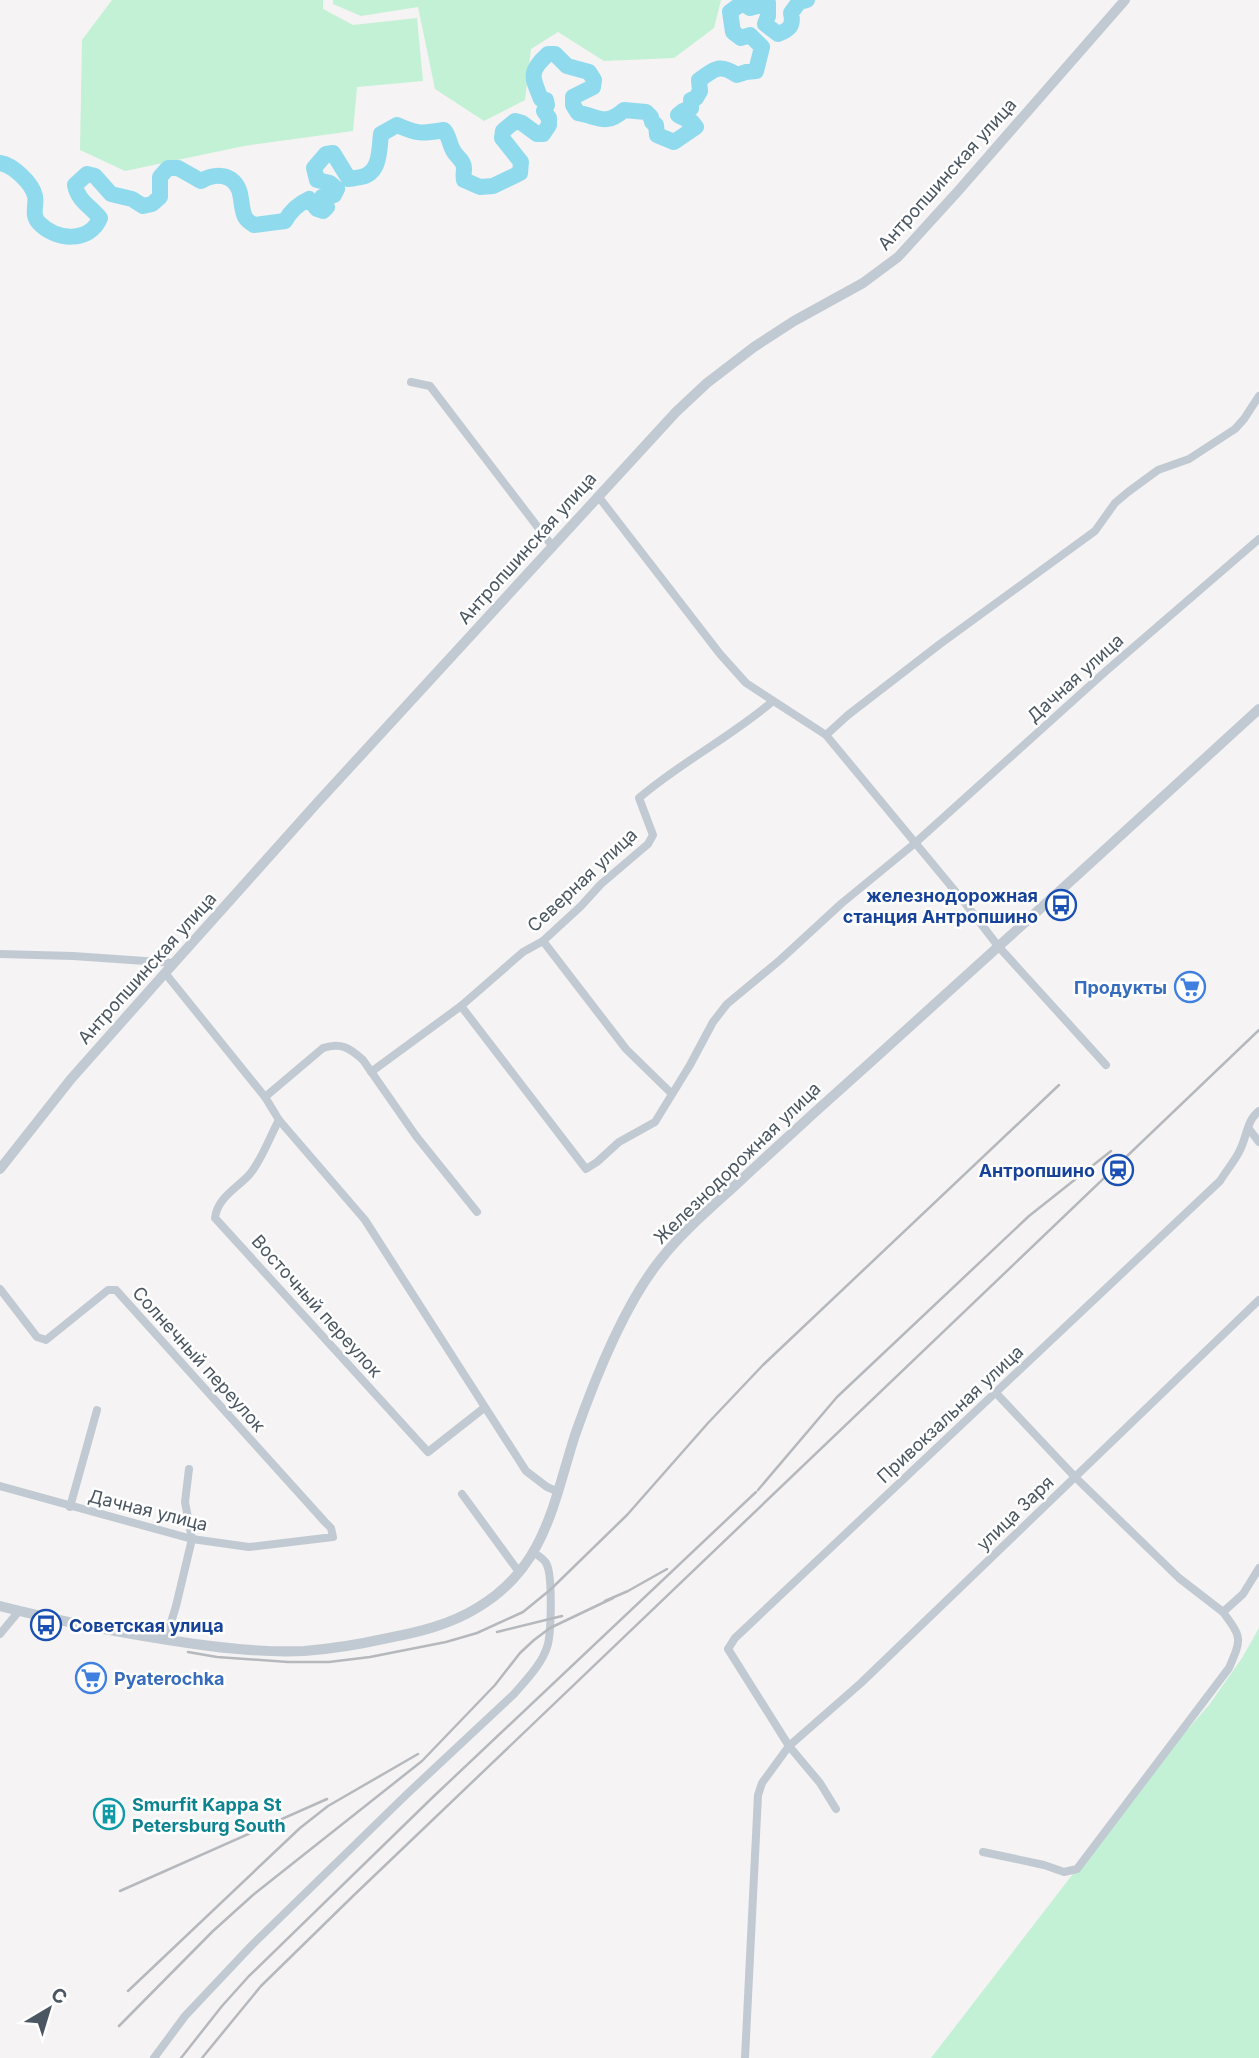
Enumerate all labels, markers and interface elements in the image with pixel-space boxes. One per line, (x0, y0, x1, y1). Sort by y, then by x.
street label: Антропшинская улица (873, 94, 1021, 254)
street label: Антропшинская улица (453, 468, 601, 628)
street label: Дачная улица (1023, 629, 1127, 727)
street label: Северная улица (523, 824, 641, 936)
place label: железнодорожная станция Антропшино (843, 885, 1038, 927)
street label: Антропшинская улица (73, 888, 221, 1048)
bus stop icon: железнодорожная станция Антропшино (1044, 888, 1078, 922)
supermarket icon: Продукты (1173, 970, 1207, 1004)
place label: Продукты (1074, 977, 1167, 998)
street label: Железнодорожная улица (649, 1078, 825, 1248)
station icon: Антропшино (1101, 1153, 1135, 1187)
place label: Антропшино (979, 1160, 1095, 1181)
street label: Восточный переулок (248, 1230, 387, 1382)
street label: Солнечный переулок (128, 1282, 270, 1436)
street label: Привокзальная улица (873, 1341, 1027, 1487)
street label: улица Заря (972, 1471, 1058, 1555)
street label: Дачная улица (86, 1485, 210, 1535)
bus stop icon: Советская улица (29, 1608, 63, 1642)
place label: Советская улица (69, 1615, 224, 1636)
supermarket icon: Pyaterochka (74, 1661, 108, 1695)
place label: Pyaterochka (114, 1668, 225, 1689)
place label: Smurfit Kappa St Petersburg South (132, 1794, 286, 1836)
building icon: Smurfit Kappa St Petersburg South (92, 1797, 126, 1831)
north arrow (14, 1974, 84, 2044)
text: С (47, 1983, 72, 2009)

